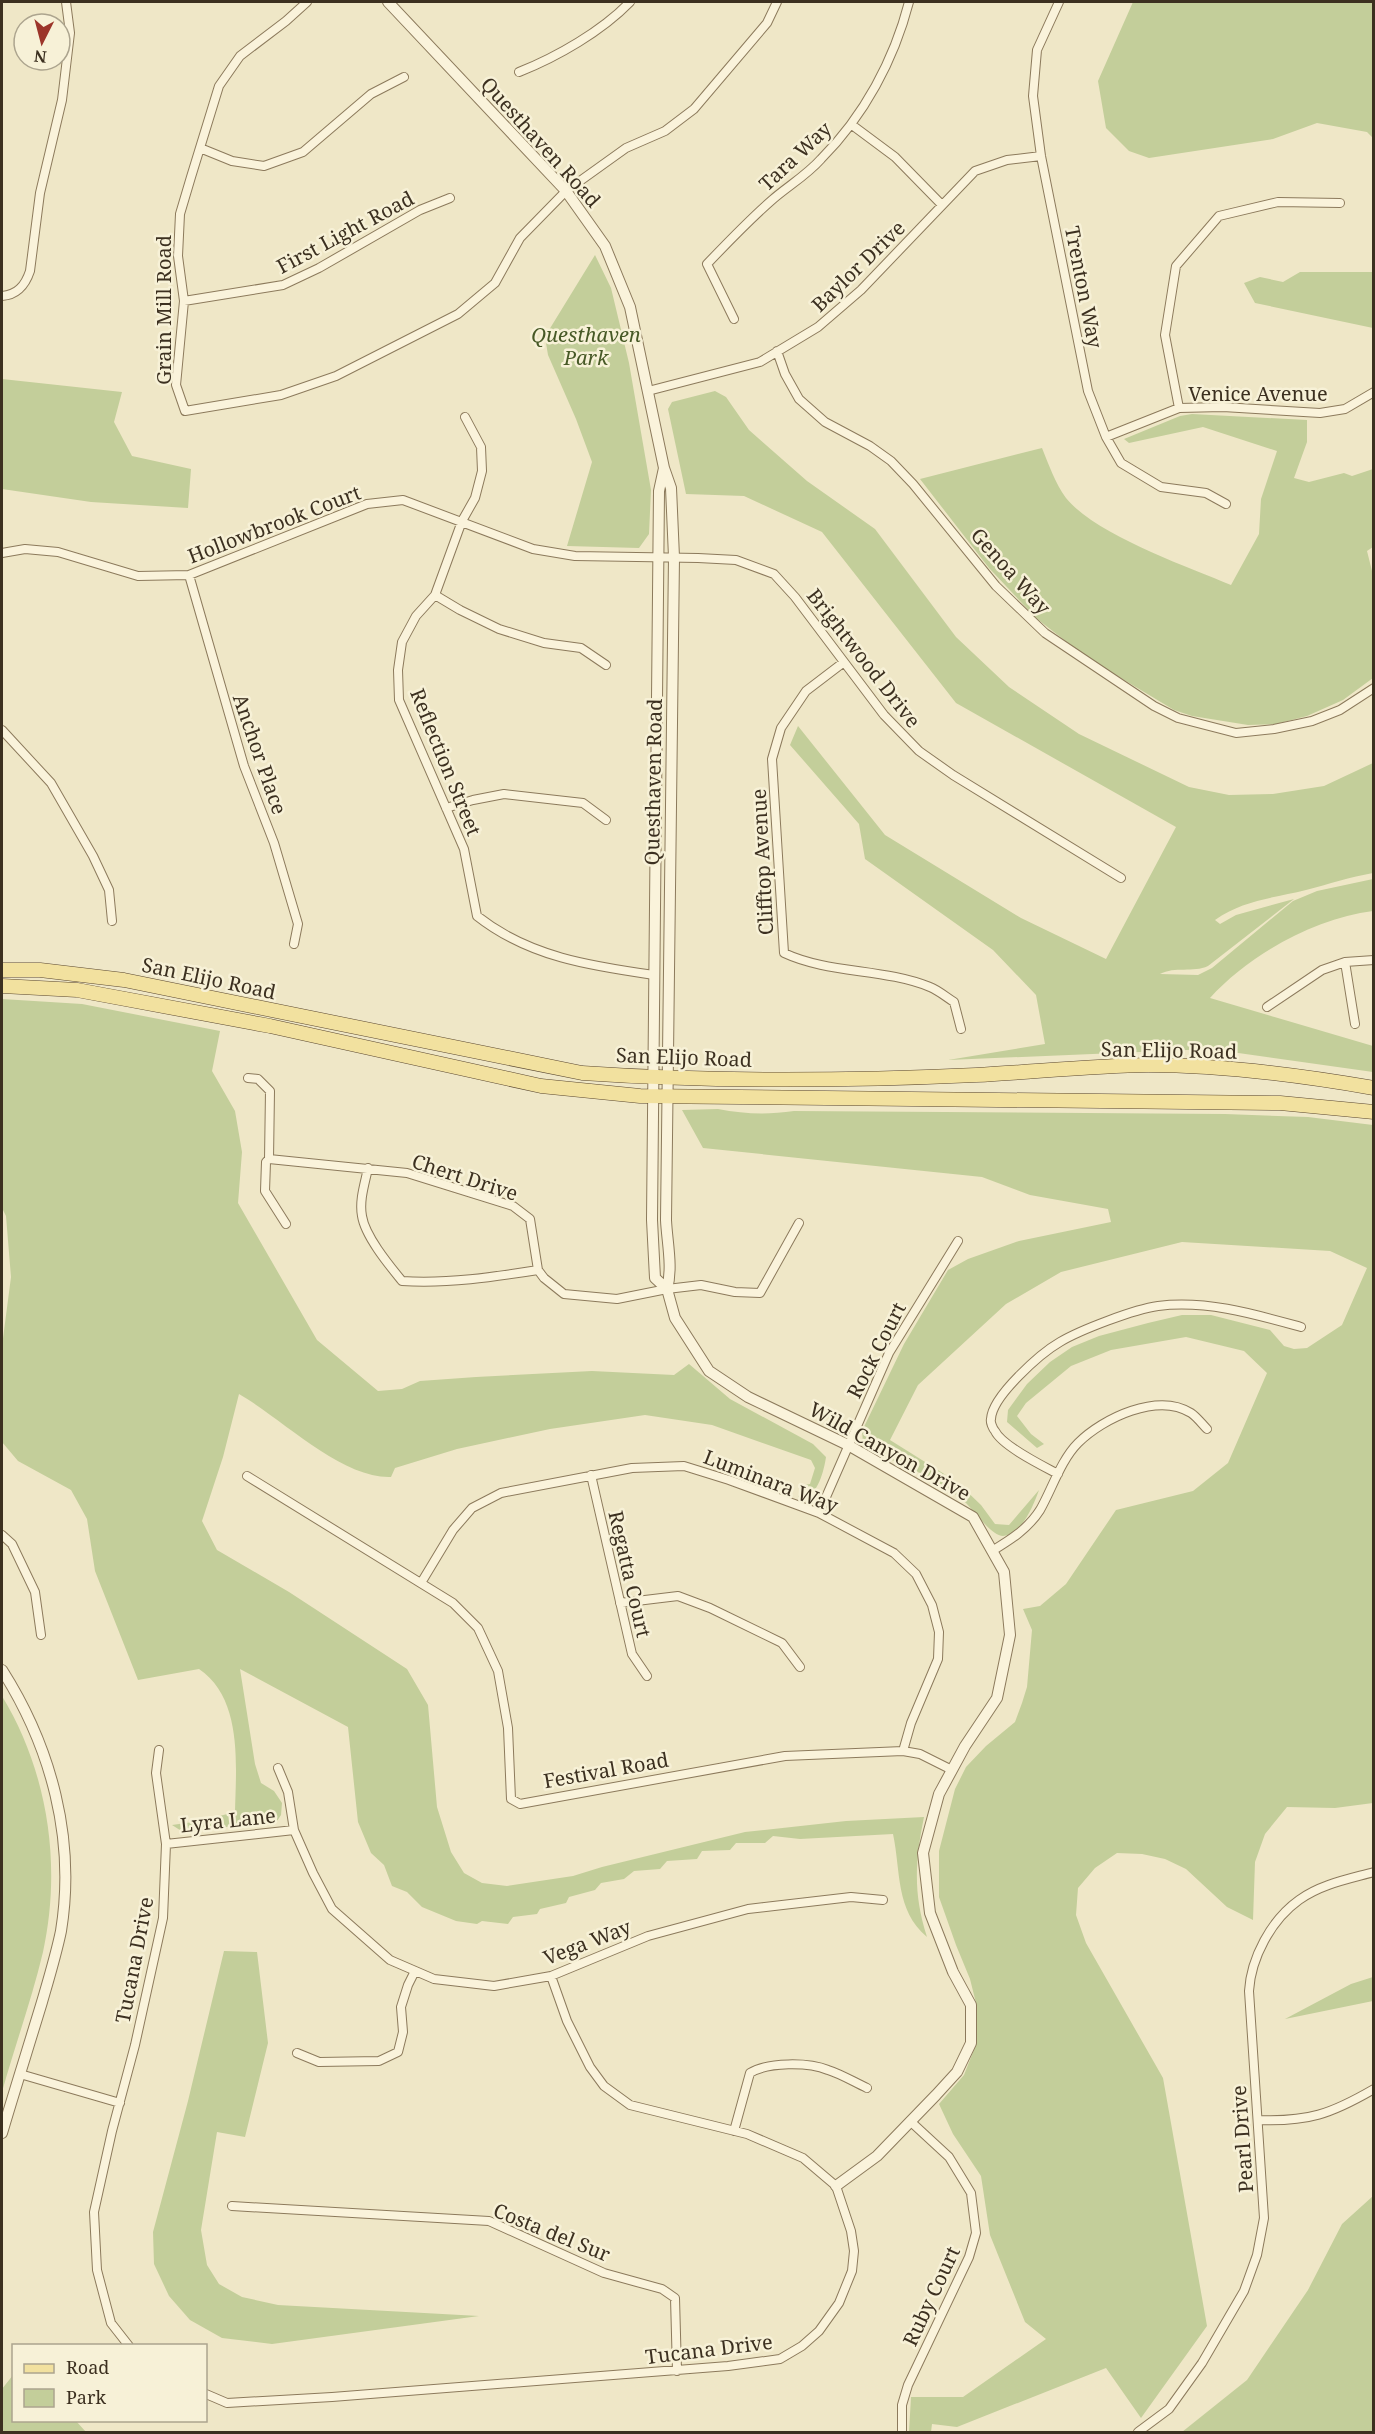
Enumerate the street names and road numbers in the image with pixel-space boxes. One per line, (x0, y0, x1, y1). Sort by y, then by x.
street label: Questhaven Road (475, 71, 607, 213)
street label: Tara Way (753, 115, 838, 197)
street label: First Light Road (272, 184, 418, 280)
street label: Baylor Drive (805, 215, 911, 317)
street label: Trenton Way (1059, 224, 1109, 351)
street label: Grain Mill Road (150, 235, 177, 385)
street label: Venice Avenue (1188, 380, 1328, 407)
street label: Hollowbrook Court (184, 479, 364, 569)
street label: Genoa Way (965, 522, 1057, 621)
street label: Brightwood Drive (801, 583, 927, 733)
street label: Reflection Street (404, 684, 488, 840)
street label: Anchor Place (227, 690, 293, 818)
street label: Questhaven Road (638, 698, 668, 866)
street label: Clifftop Avenue (745, 788, 779, 936)
street label: San Elijo Road (140, 951, 278, 1005)
street label: San Elijo Road (1101, 1035, 1237, 1065)
street label: San Elijo Road (615, 1041, 753, 1073)
street label: Chert Drive (409, 1147, 521, 1207)
street label: Rock Court (840, 1297, 912, 1403)
street label: Wild Canyon Drive (804, 1395, 976, 1507)
street label: Luminara Way (700, 1443, 843, 1519)
street label: Regatta Court (602, 1508, 658, 1640)
street label: Festival Road (541, 1746, 671, 1794)
street label: Lyra Lane (179, 1802, 277, 1838)
street label: Tucana Drive (109, 1895, 159, 2025)
street label: Vega Way (539, 1913, 635, 1971)
street label: Pearl Drive (1225, 2084, 1259, 2194)
street label: Costa del Sur (490, 2196, 615, 2268)
street label: Ruby Court (896, 2242, 966, 2350)
street label: Tucana Drive (644, 2328, 774, 2370)

